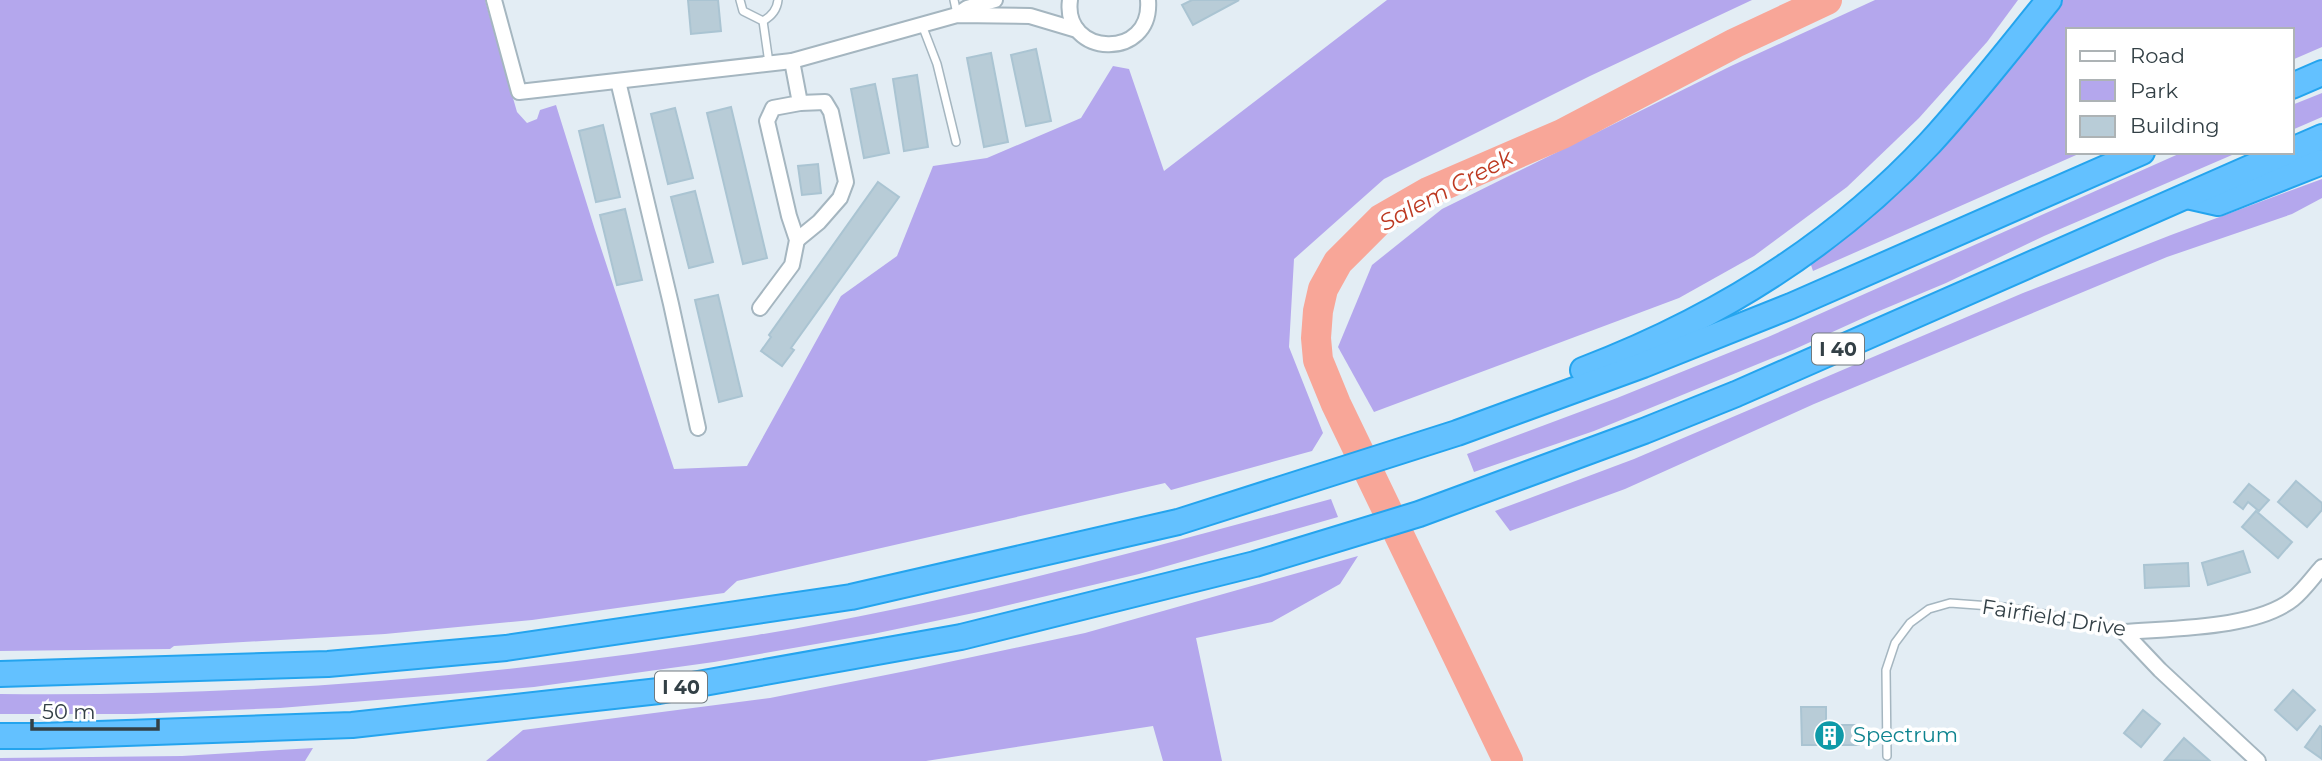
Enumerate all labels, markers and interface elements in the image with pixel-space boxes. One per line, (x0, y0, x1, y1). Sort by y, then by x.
legend (2066, 28, 2294, 154)
text: Road (2130, 43, 2185, 68)
text: Park (2130, 78, 2178, 103)
text: Building (2130, 113, 2220, 138)
water label: Salem Creek (1374, 142, 1519, 237)
road number: I 40 (1812, 334, 1864, 364)
street label: Fairfield Drive (1980, 594, 2128, 641)
road number: I 40 (655, 672, 707, 702)
scale bar (32, 688, 158, 732)
text: 50 m (42, 699, 96, 724)
building icon: Spectrum (1813, 718, 1847, 752)
place label: Spectrum (1853, 722, 1958, 747)

